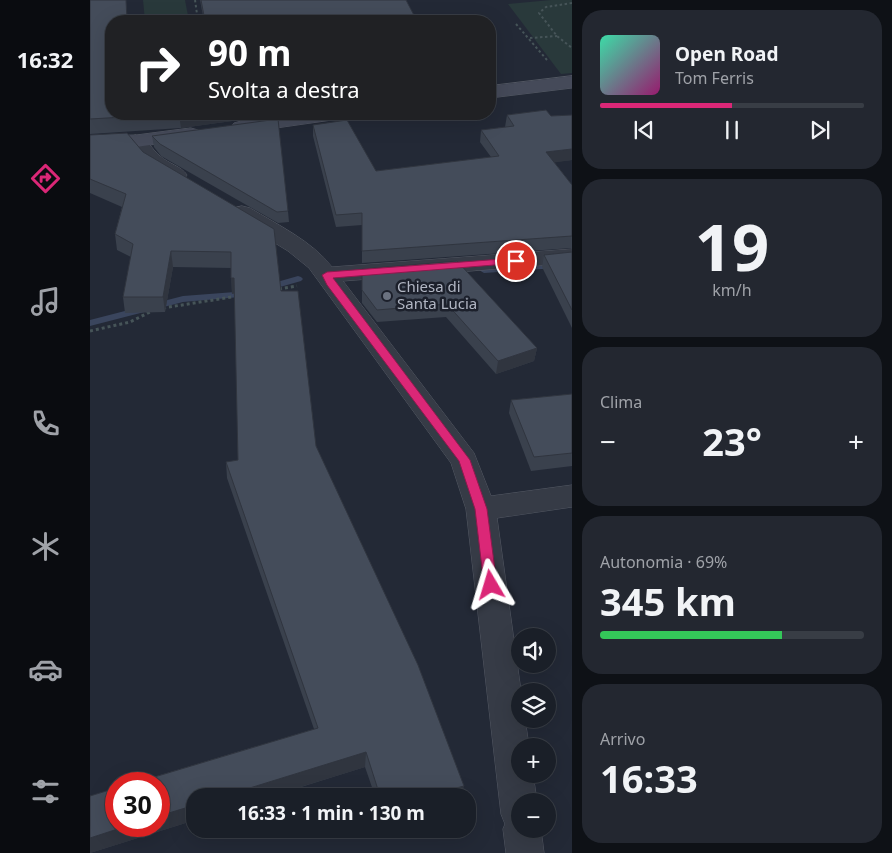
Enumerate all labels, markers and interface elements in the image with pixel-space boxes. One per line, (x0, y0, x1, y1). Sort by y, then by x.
text: 90 m (208, 29, 291, 76)
icon: right (125, 35, 190, 100)
text: Open Road (675, 41, 778, 67)
text: 16:32 (17, 44, 73, 74)
text: Tom Ferris (675, 67, 754, 89)
text: Svolta a destra (208, 74, 360, 104)
icon: previous (630, 116, 658, 144)
icon: pause (718, 116, 746, 144)
icon: next (806, 116, 834, 144)
icon: directions (28, 161, 63, 196)
text: 19 (695, 202, 769, 290)
pin (495, 240, 537, 282)
icon: arrive (502, 247, 530, 275)
place label: Chiesa di Santa Lucia (397, 276, 477, 313)
text: km/h (712, 279, 752, 301)
icon: music (28, 284, 63, 319)
marker: Chiesa di Santa Lucia (381, 290, 393, 302)
text: Clima (600, 391, 642, 413)
icon: phone (28, 406, 63, 441)
text: 23° (702, 415, 762, 467)
text: − (600, 422, 616, 460)
text: + (848, 422, 864, 460)
icon: climate (28, 529, 63, 564)
text: Autonomia · 69% (600, 551, 727, 573)
position arrow (464, 558, 516, 610)
text: 345 km (600, 575, 736, 627)
map controls (511, 628, 556, 838)
button: sound (511, 628, 556, 673)
icon: car (28, 652, 63, 687)
button: layers (511, 683, 556, 728)
text: Arrivo (600, 728, 645, 750)
button: + (511, 738, 556, 783)
text: 16:33 (600, 752, 698, 804)
speed limit sign: 30 (105, 772, 170, 837)
icon: filters (28, 774, 63, 809)
button: − (511, 793, 556, 838)
text: 16:33 · 1 min · 130 m (237, 800, 425, 826)

